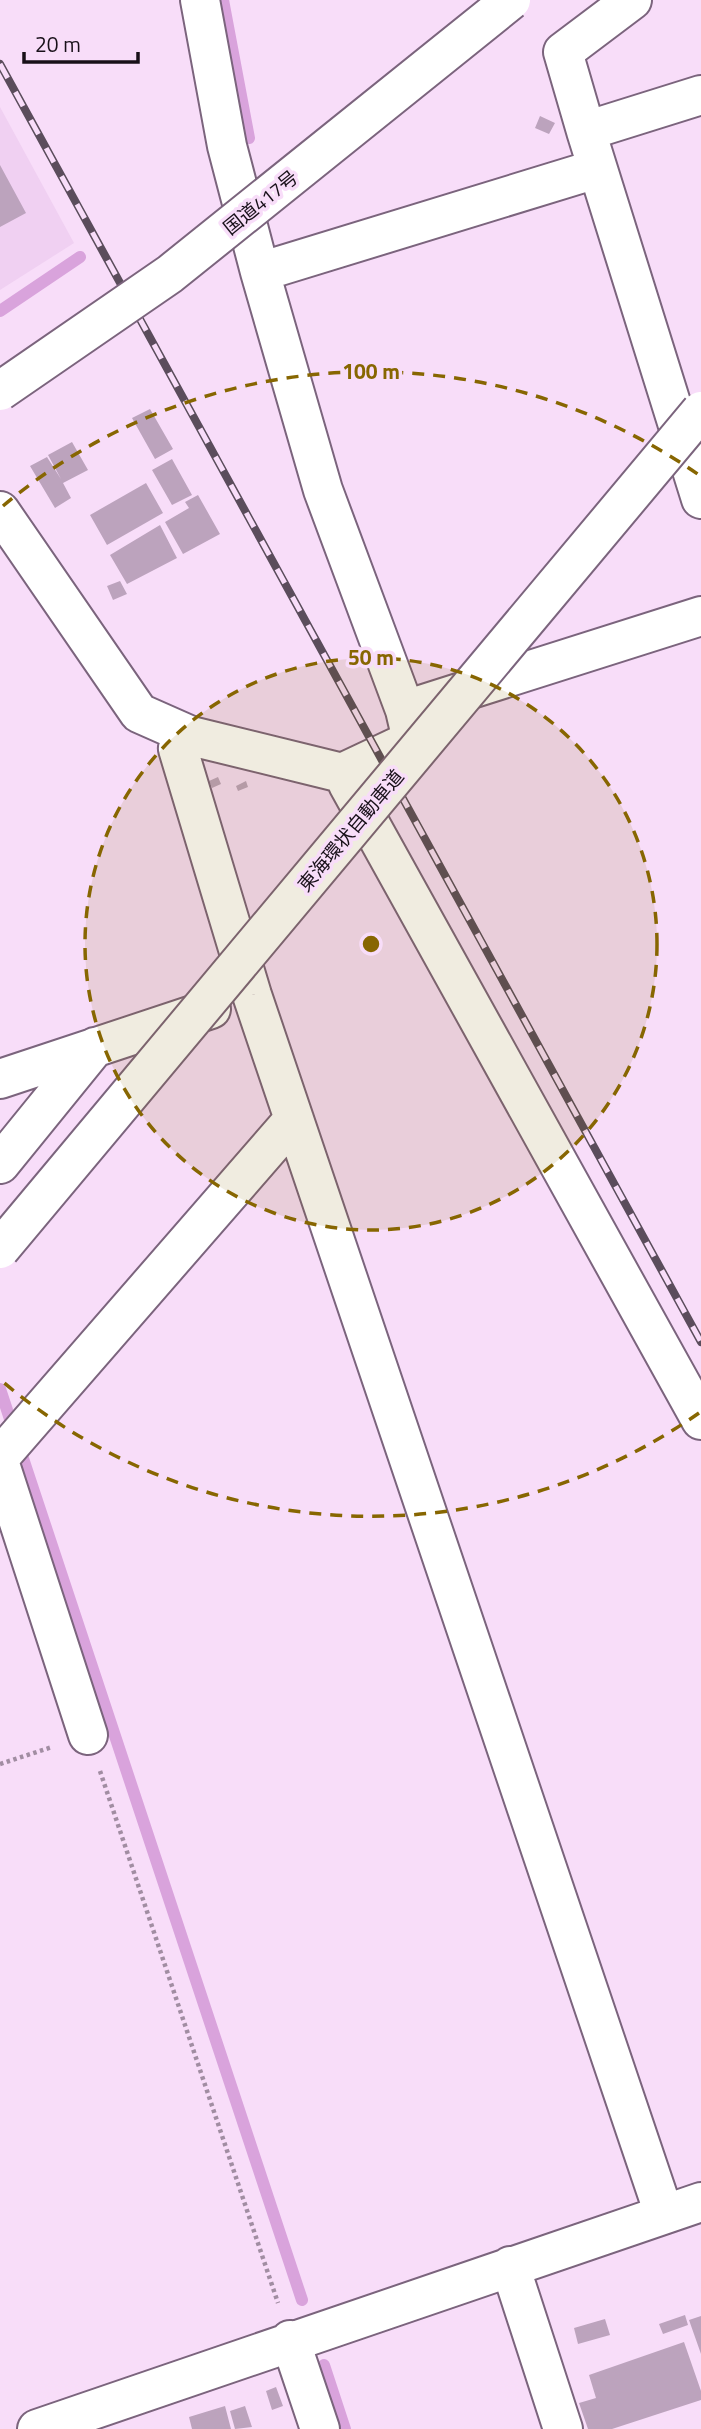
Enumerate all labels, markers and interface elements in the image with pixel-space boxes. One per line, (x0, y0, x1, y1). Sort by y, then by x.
scale bar (24, 21, 138, 65)
text: 20 m (35, 28, 81, 60)
street label: 国道417号 (216, 163, 304, 241)
text: 100 m (342, 355, 400, 387)
text: 50 m (348, 641, 394, 673)
street label: 東海環状自動車道 (290, 762, 410, 898)
centre of rings (359, 932, 383, 956)

